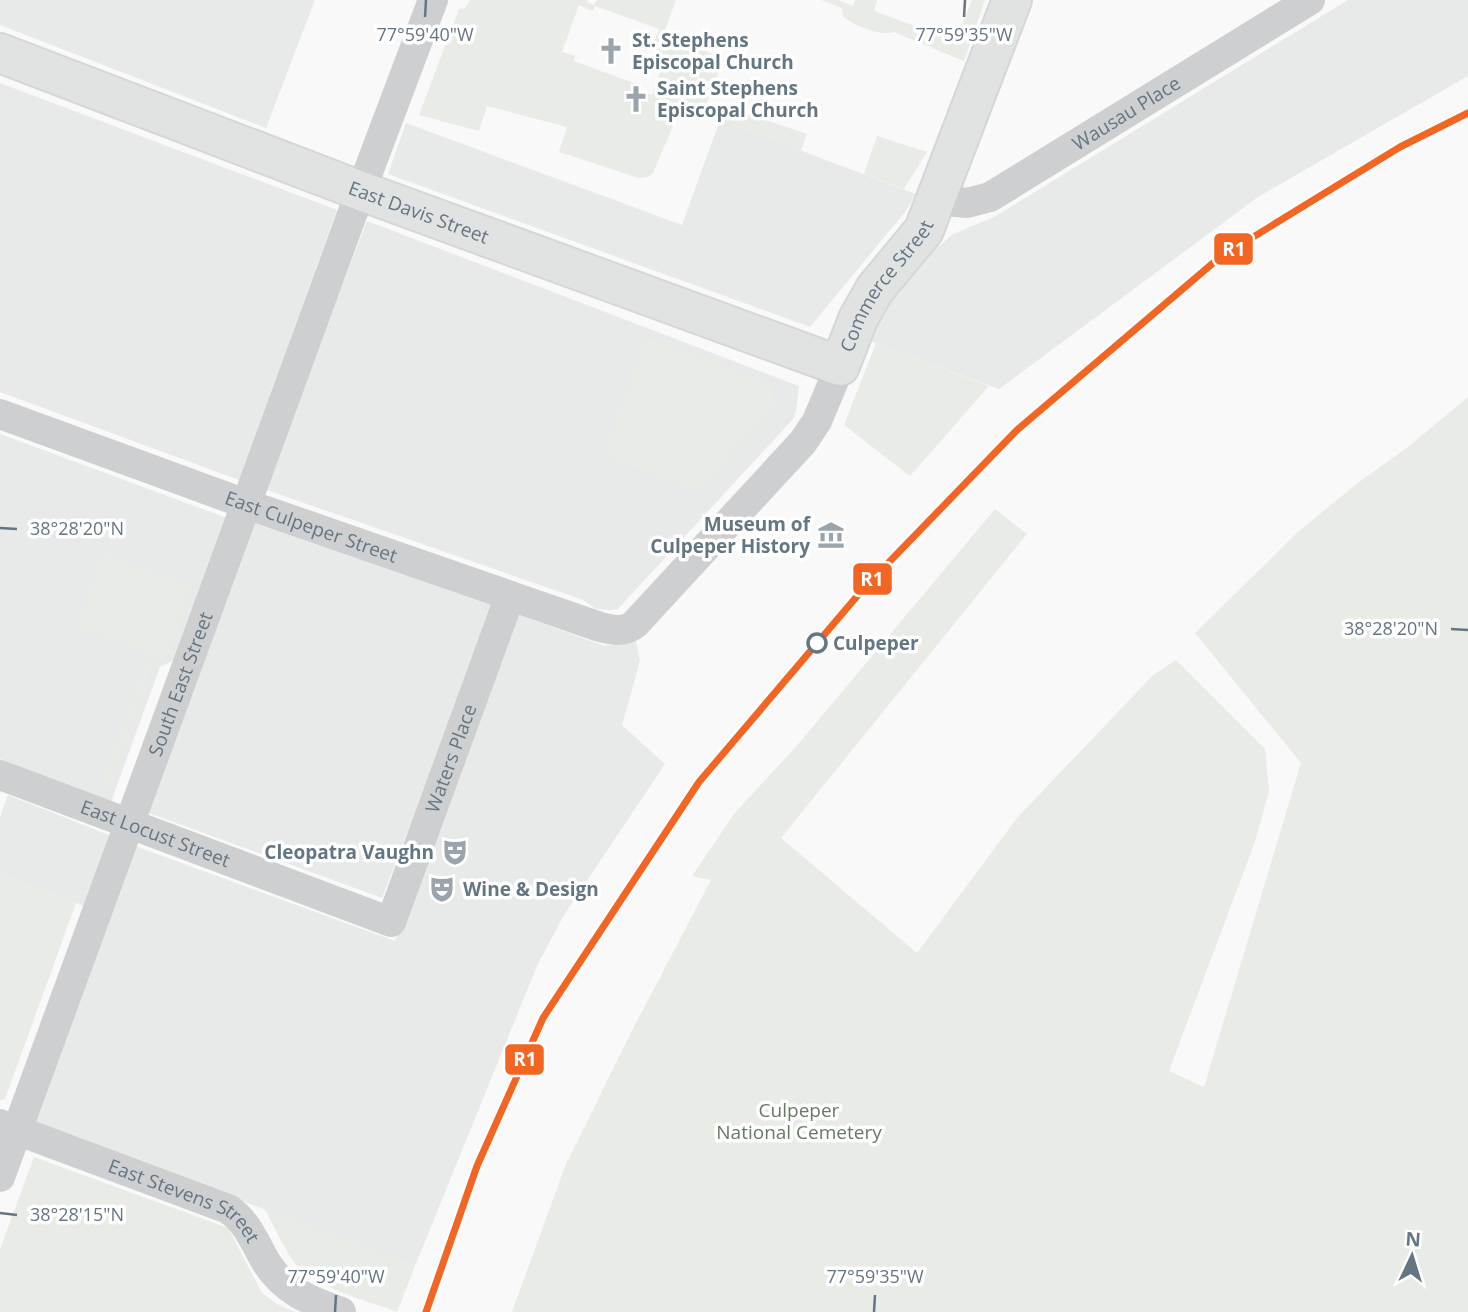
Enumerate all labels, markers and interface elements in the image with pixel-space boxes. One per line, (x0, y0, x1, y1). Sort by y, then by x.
text: 77°59'40"W (376, 22, 474, 46)
text: 77°59'35"W (915, 22, 1013, 46)
place label: St. Stephens Episcopal Church (632, 27, 794, 75)
church icon: St. Stephens Episcopal Church (596, 36, 626, 66)
street label: Wausau Place (1067, 70, 1185, 156)
place label: Saint Stephens Episcopal Church (657, 75, 819, 123)
church icon: Saint Stephens Episcopal Church (621, 84, 651, 114)
street label: East Davis Street (345, 174, 493, 250)
street label: Commerce Street (834, 216, 940, 356)
line badge: R1 (1213, 232, 1254, 266)
text: R1 (1222, 236, 1246, 262)
street label: East Culpeper Street (222, 484, 401, 569)
place label: Museum of Culpeper History (650, 511, 812, 559)
text: 38°28'20"N (30, 516, 124, 540)
museum icon: Museum of Culpeper History (816, 520, 846, 550)
line badge: R1 (852, 562, 893, 596)
text: R1 (860, 566, 884, 592)
street label: South East Street (142, 608, 219, 760)
text: 38°28'20"N (1344, 616, 1438, 640)
place label: Culpeper (833, 630, 919, 656)
marker: Culpeper (807, 633, 827, 653)
street label: Waters Place (419, 700, 483, 816)
street label: East Locust Street (77, 793, 234, 873)
theatre icon: Cleopatra Vaughn (440, 837, 470, 867)
place label: Cleopatra Vaughn (264, 839, 434, 865)
theatre icon: Wine & Design (427, 874, 457, 904)
place label: Wine & Design (463, 876, 599, 902)
line badge: R1 (504, 1043, 545, 1076)
text: R1 (513, 1046, 537, 1072)
park label: Culpeper National Cemetery (716, 1097, 882, 1145)
street label: East Stevens Street (105, 1153, 266, 1247)
text: 38°28'15"N (30, 1202, 124, 1226)
north arrow (1377, 1221, 1447, 1291)
text: N (1405, 1226, 1422, 1253)
text: 77°59'40"W (287, 1264, 385, 1288)
text: 77°59'35"W (826, 1264, 924, 1288)

